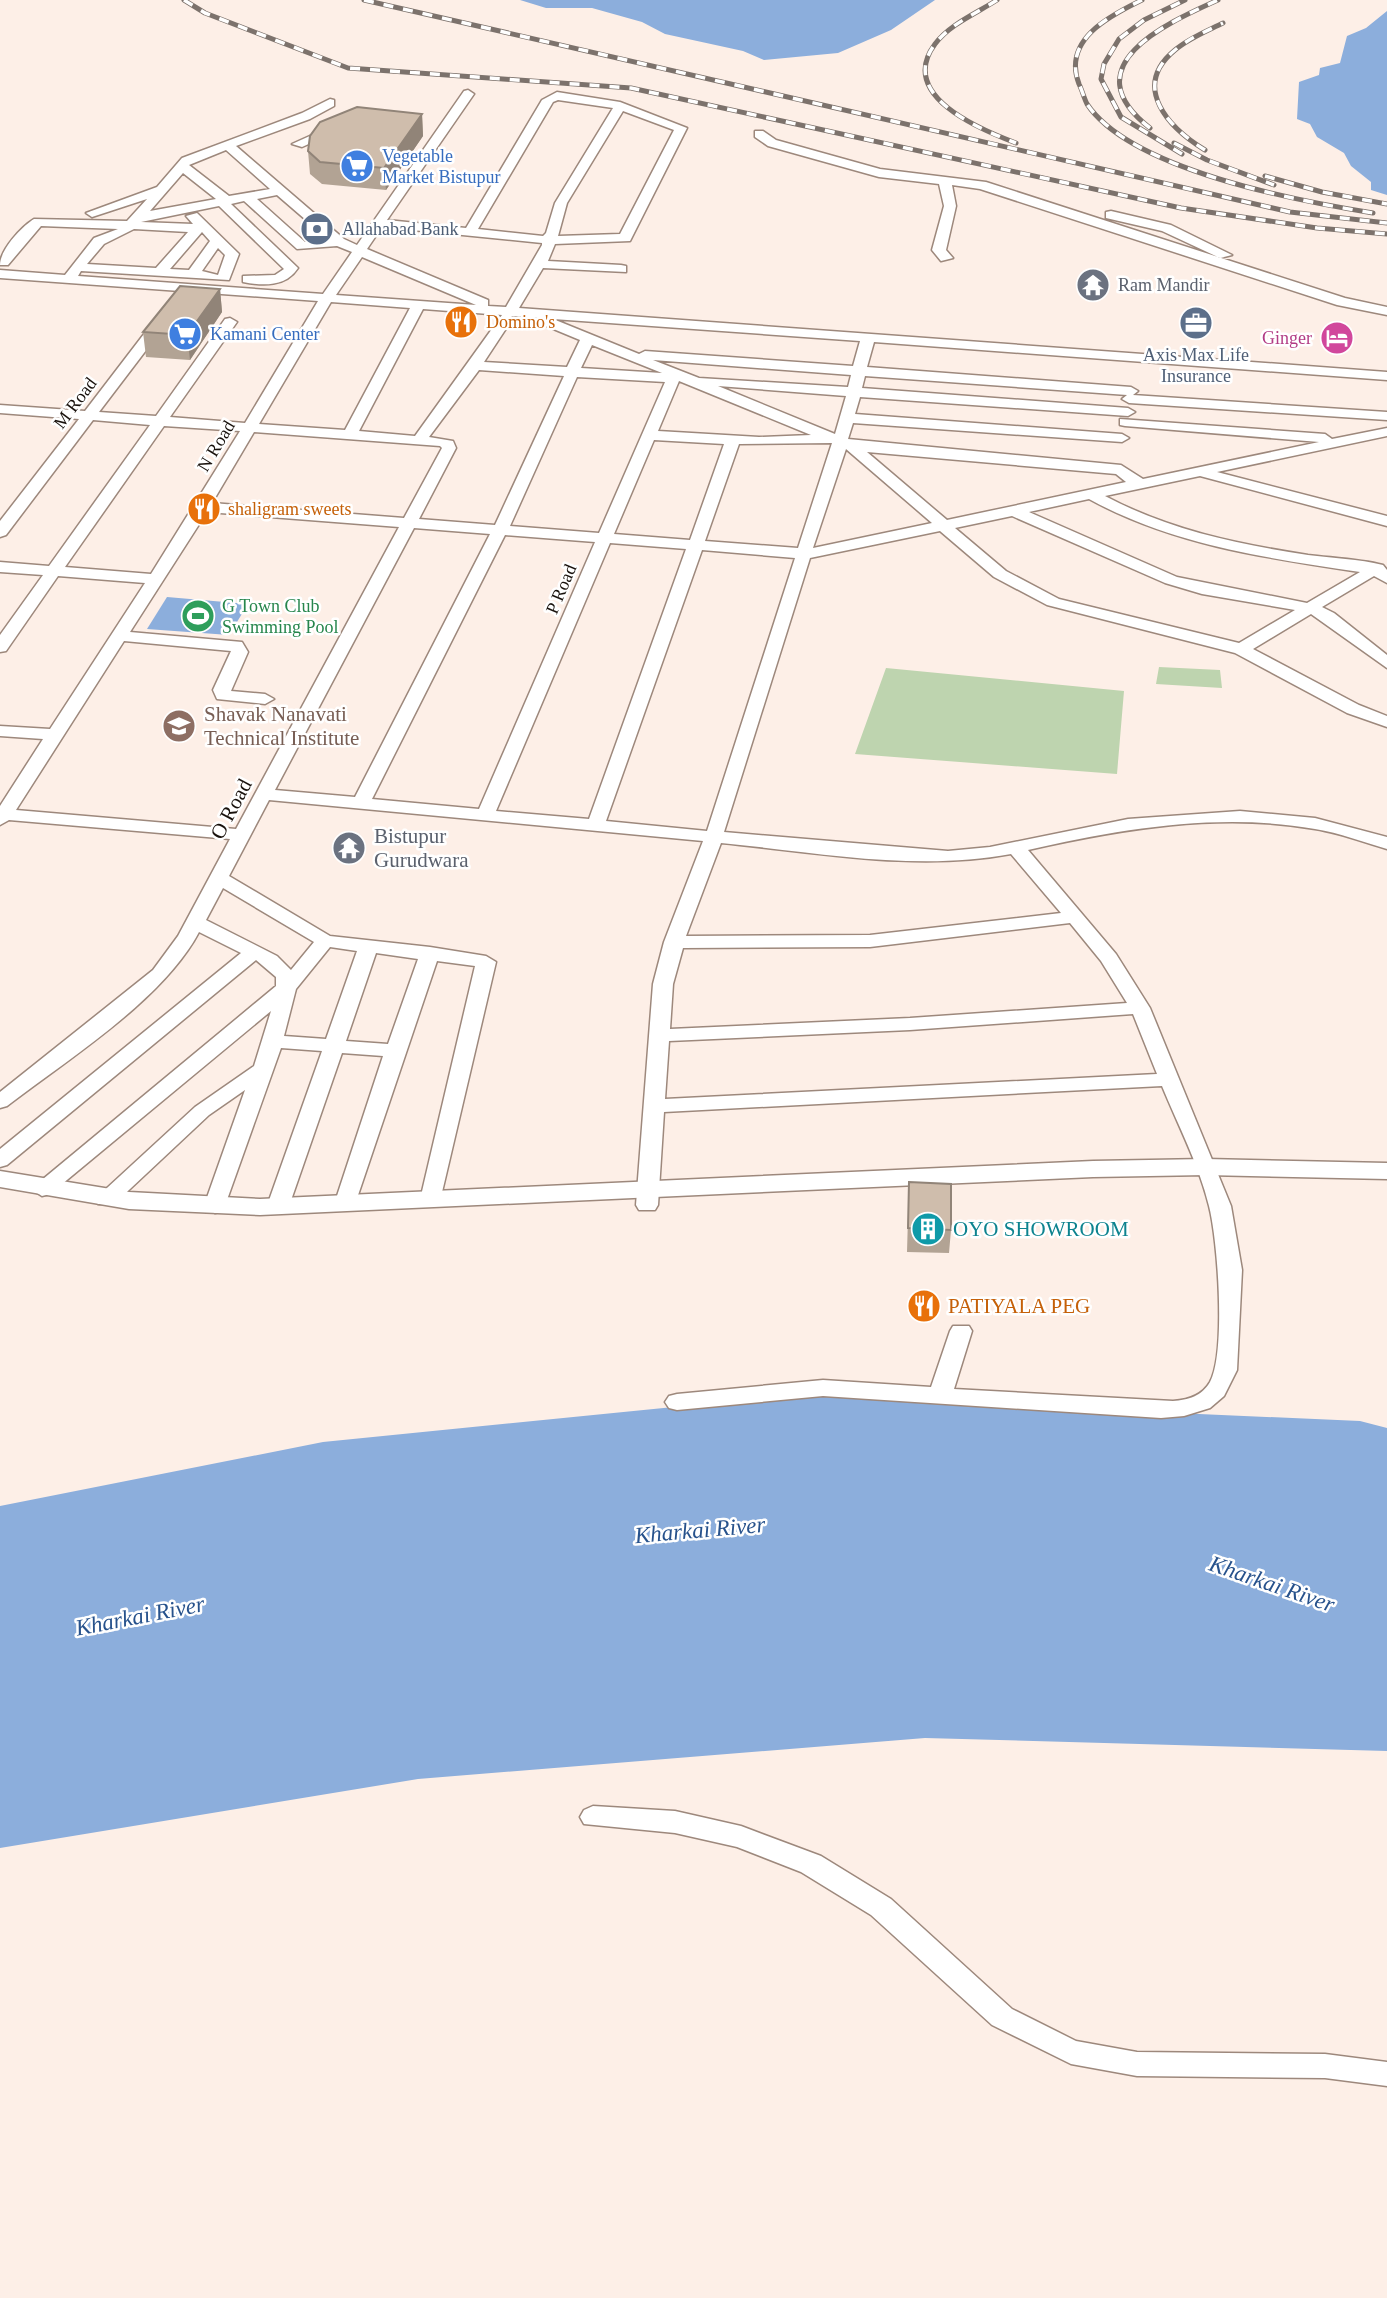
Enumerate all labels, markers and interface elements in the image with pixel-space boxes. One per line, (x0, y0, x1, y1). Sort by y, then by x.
place label: Vegetable Market Bistupur (382, 146, 501, 187)
supermarket icon: Vegetable Market Bistupur (338, 147, 376, 185)
bank icon: Allahabad Bank (298, 210, 336, 248)
place label: Allahabad Bank (342, 219, 458, 239)
temple icon: Ram Mandir (1074, 266, 1112, 304)
place label: Ram Mandir (1118, 275, 1210, 295)
restaurant icon: Domino's (442, 303, 480, 341)
office icon: Axis Max Life Insurance (1177, 304, 1215, 342)
place label: Domino's (486, 312, 555, 332)
supermarket icon: Kamani Center (166, 315, 204, 353)
hotel icon: Ginger (1318, 319, 1356, 357)
place label: Kamani Center (210, 324, 319, 344)
place label: Ginger (1262, 328, 1312, 348)
place label: Axis Max Life Insurance (1143, 345, 1249, 386)
street label: M Road (49, 374, 101, 432)
street label: N Road (193, 417, 239, 475)
restaurant icon: shaligram sweets (185, 490, 223, 528)
place label: shaligram sweets (228, 499, 351, 519)
street label: P Road (542, 561, 580, 617)
place label: G Town Club Swimming Pool (222, 596, 339, 637)
sports icon: G Town Club Swimming Pool (179, 597, 217, 635)
place label: Shavak Nanavati Technical Institute (204, 702, 359, 750)
school or university icon: Shavak Nanavati Technical Institute (160, 707, 198, 745)
street label: O Road (205, 774, 257, 843)
place label: Bistupur Gurudwara (374, 824, 469, 872)
temple icon: Bistupur Gurudwara (330, 829, 368, 867)
building icon: OYO SHOWROOM (909, 1210, 947, 1248)
place label: OYO SHOWROOM (953, 1217, 1129, 1241)
restaurant icon: PATIYALA PEG (905, 1287, 943, 1325)
place label: PATIYALA PEG (948, 1294, 1090, 1318)
water label: Kharkai River (633, 1512, 767, 1548)
water label: Kharkai River (1205, 1551, 1339, 1617)
water label: Kharkai River (72, 1591, 208, 1641)

